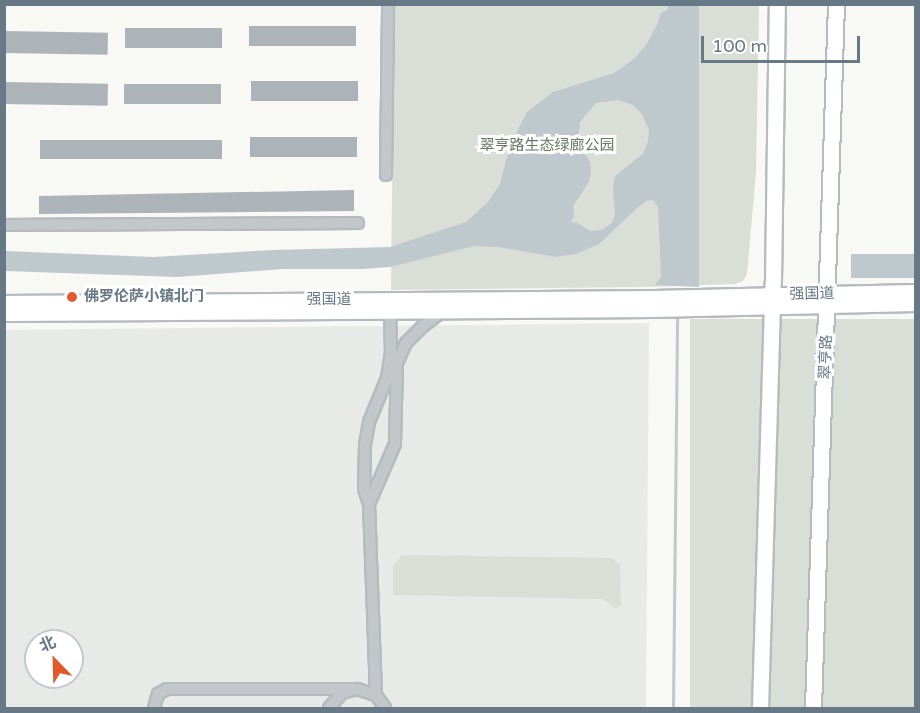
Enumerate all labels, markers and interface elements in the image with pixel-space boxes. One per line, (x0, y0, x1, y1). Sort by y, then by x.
scale bar (704, 24, 863, 62)
text: 100 m (712, 35, 767, 57)
park label: 翠亨路生态绿廊公园 (480, 137, 614, 155)
street label: 强国道 (789, 285, 835, 303)
place label: 佛罗伦萨小镇北门 (84, 288, 204, 306)
marker: 佛罗伦萨小镇北门 (65, 290, 79, 304)
street label: 强国道 (307, 291, 351, 309)
street label: 翠亨路 (816, 334, 836, 380)
north arrow (24, 629, 84, 689)
text: 北 (36, 632, 59, 657)

